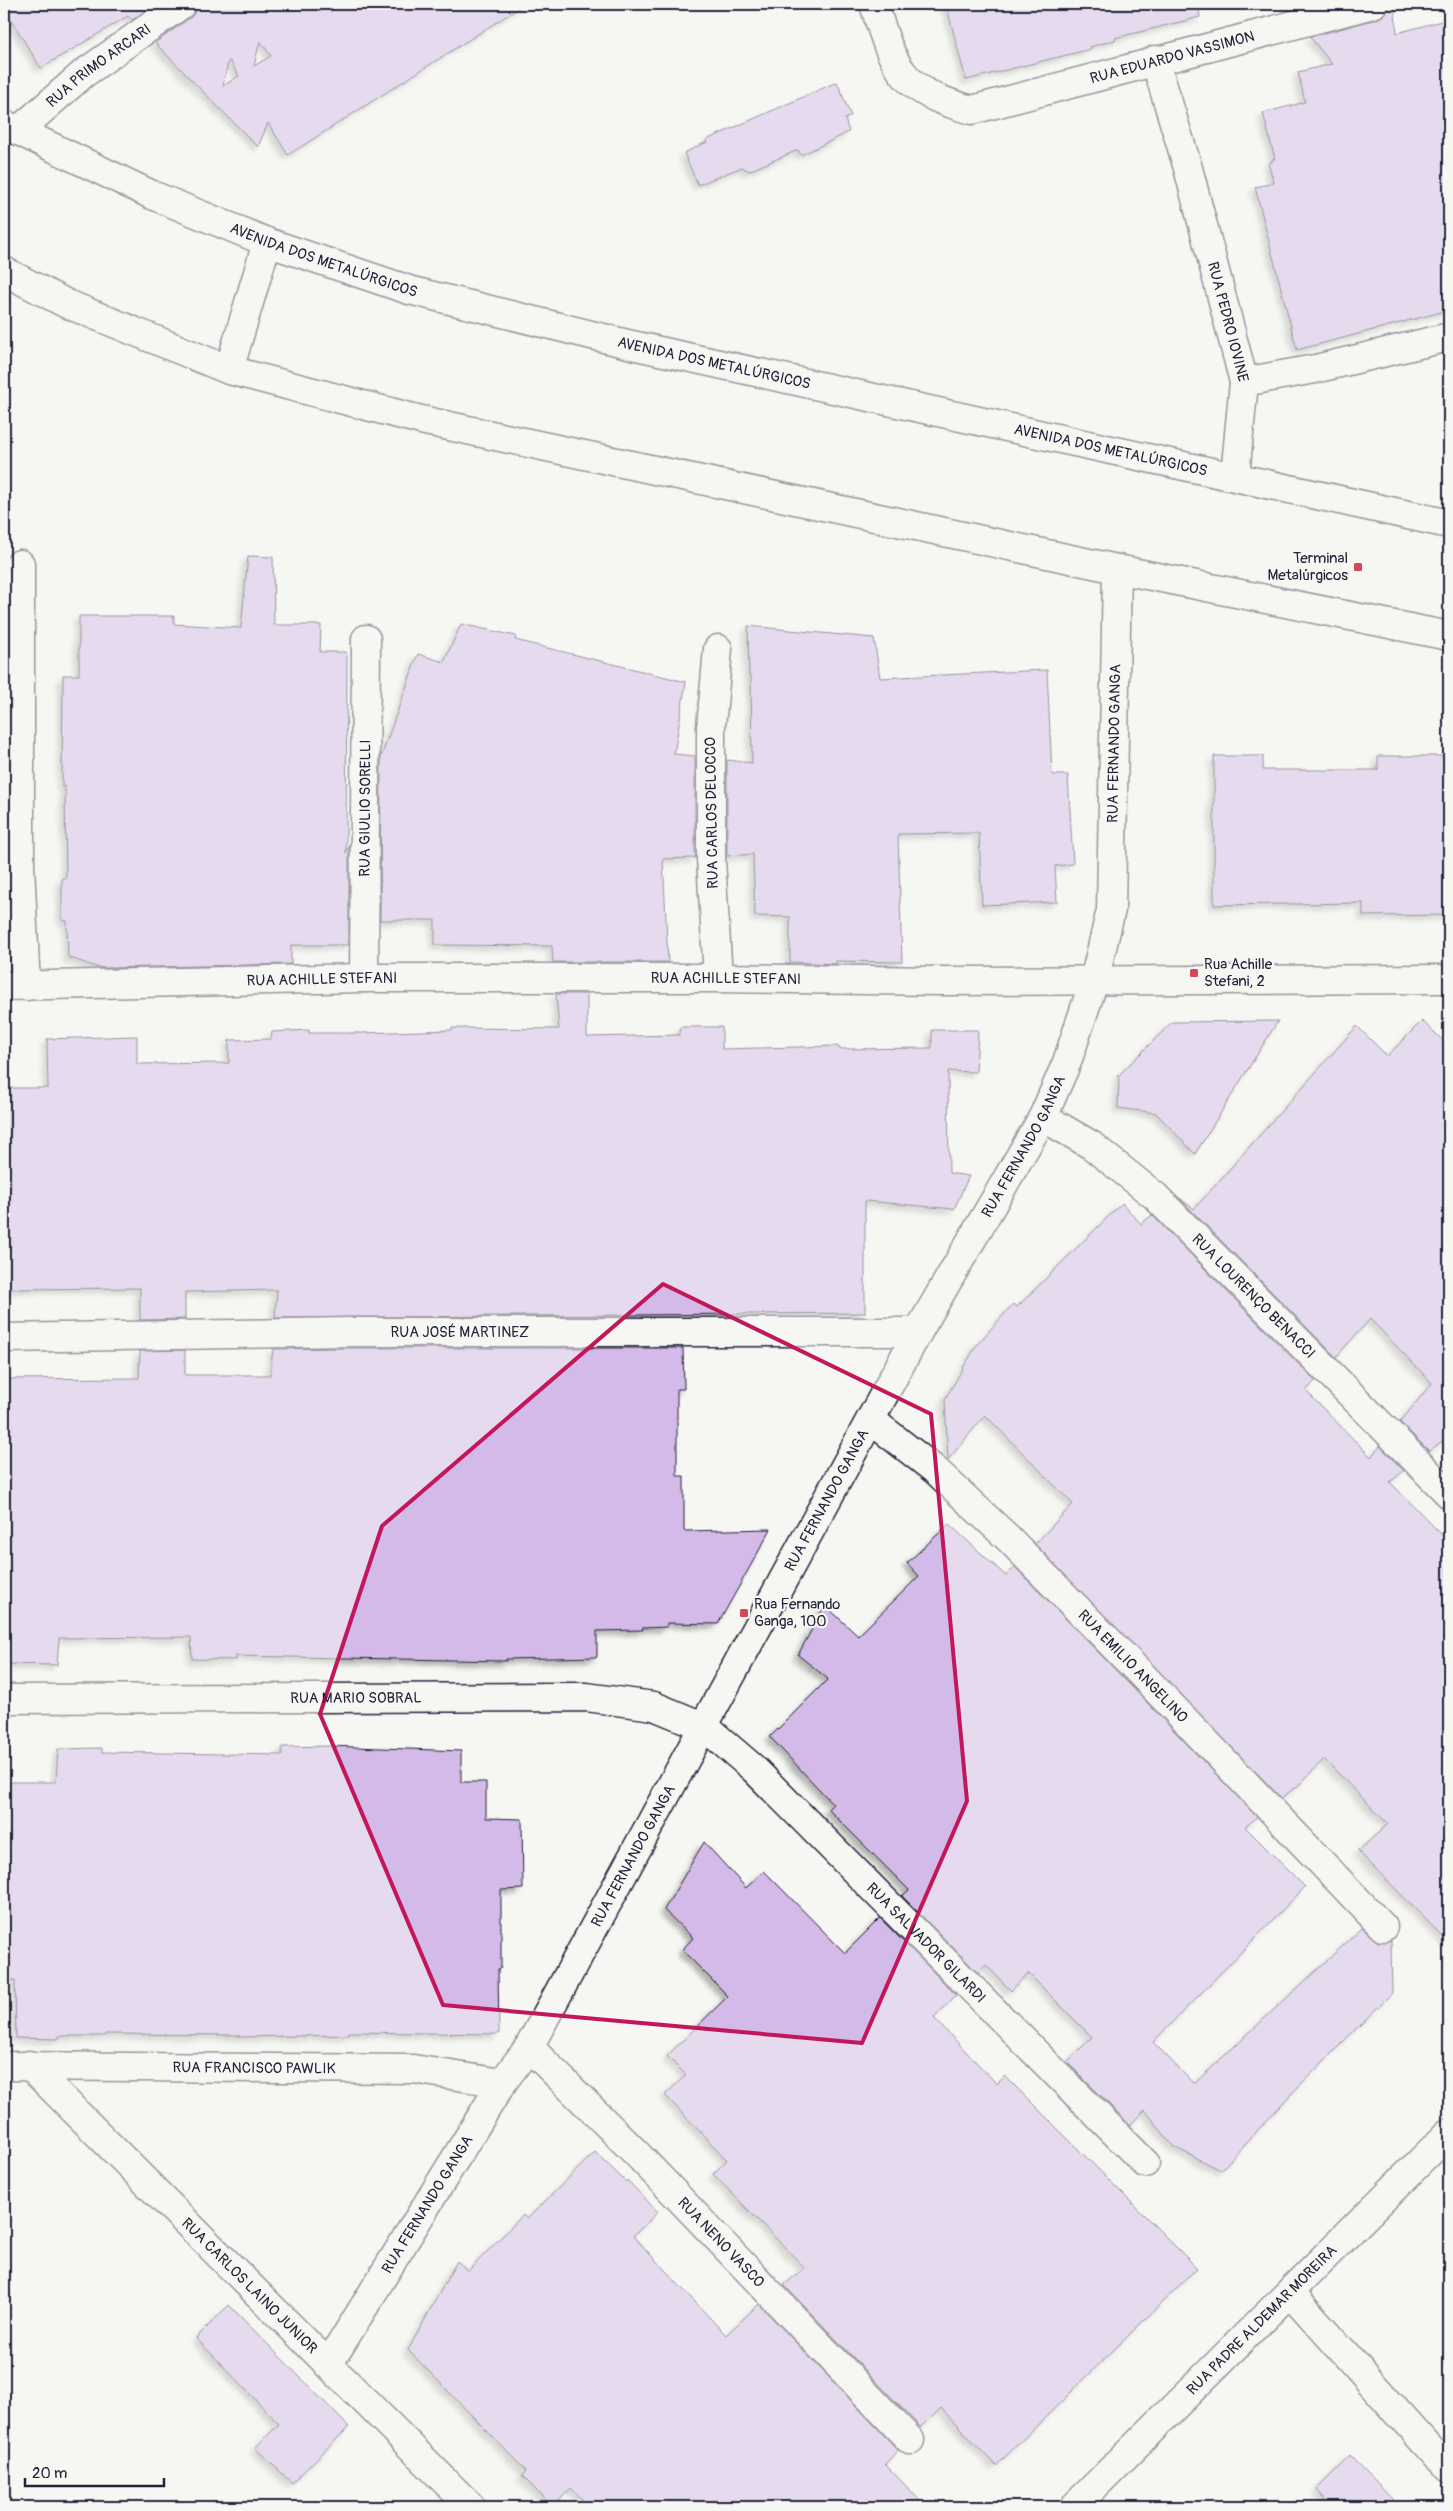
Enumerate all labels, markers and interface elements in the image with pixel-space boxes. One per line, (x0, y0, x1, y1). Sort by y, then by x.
street label: RUA PRIMO ARCARI (42, 20, 155, 111)
street label: RUA EDUARDO VASSIMON (1088, 26, 1256, 88)
street label: AVENIDA DOS METALÚRGICOS (227, 218, 419, 301)
street label: RUA PEDRO IOVINE (1203, 260, 1253, 384)
street label: AVENIDA DOS METALÚRGICOS (616, 332, 812, 393)
street label: AVENIDA DOS METALÚRGICOS (1012, 419, 1209, 480)
place label: Terminal Metalúrgicos (1267, 549, 1348, 585)
marker: Terminal Metalúrgicos (1352, 561, 1364, 573)
street label: RUA FERNANDO GANGA (1103, 664, 1125, 823)
street label: RUA CARLOS DELOCCO (701, 737, 723, 889)
street label: RUA GIULIO SORELLI (355, 739, 375, 877)
place label: Rua Achille Stefani, 2 (1204, 955, 1273, 991)
marker: Rua Achille Stefani, 2 (1188, 967, 1200, 979)
street label: RUA ACHILLE STEFANI (247, 968, 397, 990)
street label: RUA ACHILLE STEFANI (651, 968, 801, 989)
street label: RUA FERNANDO GANGA (977, 1072, 1070, 1221)
street label: RUA LOURENÇO BENACCI (1188, 1230, 1319, 1363)
street label: RUA JOSÉ MARTINEZ (391, 1323, 529, 1342)
street label: RUA FERNANDO GANGA (780, 1425, 873, 1574)
place label: Rua Fernando Ganga, 100 (754, 1595, 840, 1631)
street label: RUA EMILIO ANGELINO (1074, 1606, 1192, 1727)
marker: Rua Fernando Ganga, 100 (738, 1607, 750, 1619)
street label: RUA MARIO SOBRAL (290, 1688, 422, 1708)
street label: RUA FERNANDO GANGA (587, 1781, 679, 1930)
street label: RUA SALVADOR GILARDI (863, 1879, 990, 2007)
street label: RUA FRANCISCO PAWLIK (172, 2058, 336, 2078)
street label: RUA FERNANDO GANGA (377, 2131, 477, 2277)
street label: RUA NENO VASCO (674, 2193, 769, 2291)
street label: RUA CARLOS LAINO JUNIOR (178, 2214, 322, 2358)
street label: RUA PADRE ALDEMAR MOREIRA (1182, 2241, 1341, 2399)
scale bar (25, 2456, 164, 2488)
text: 20 m (32, 2464, 67, 2483)

